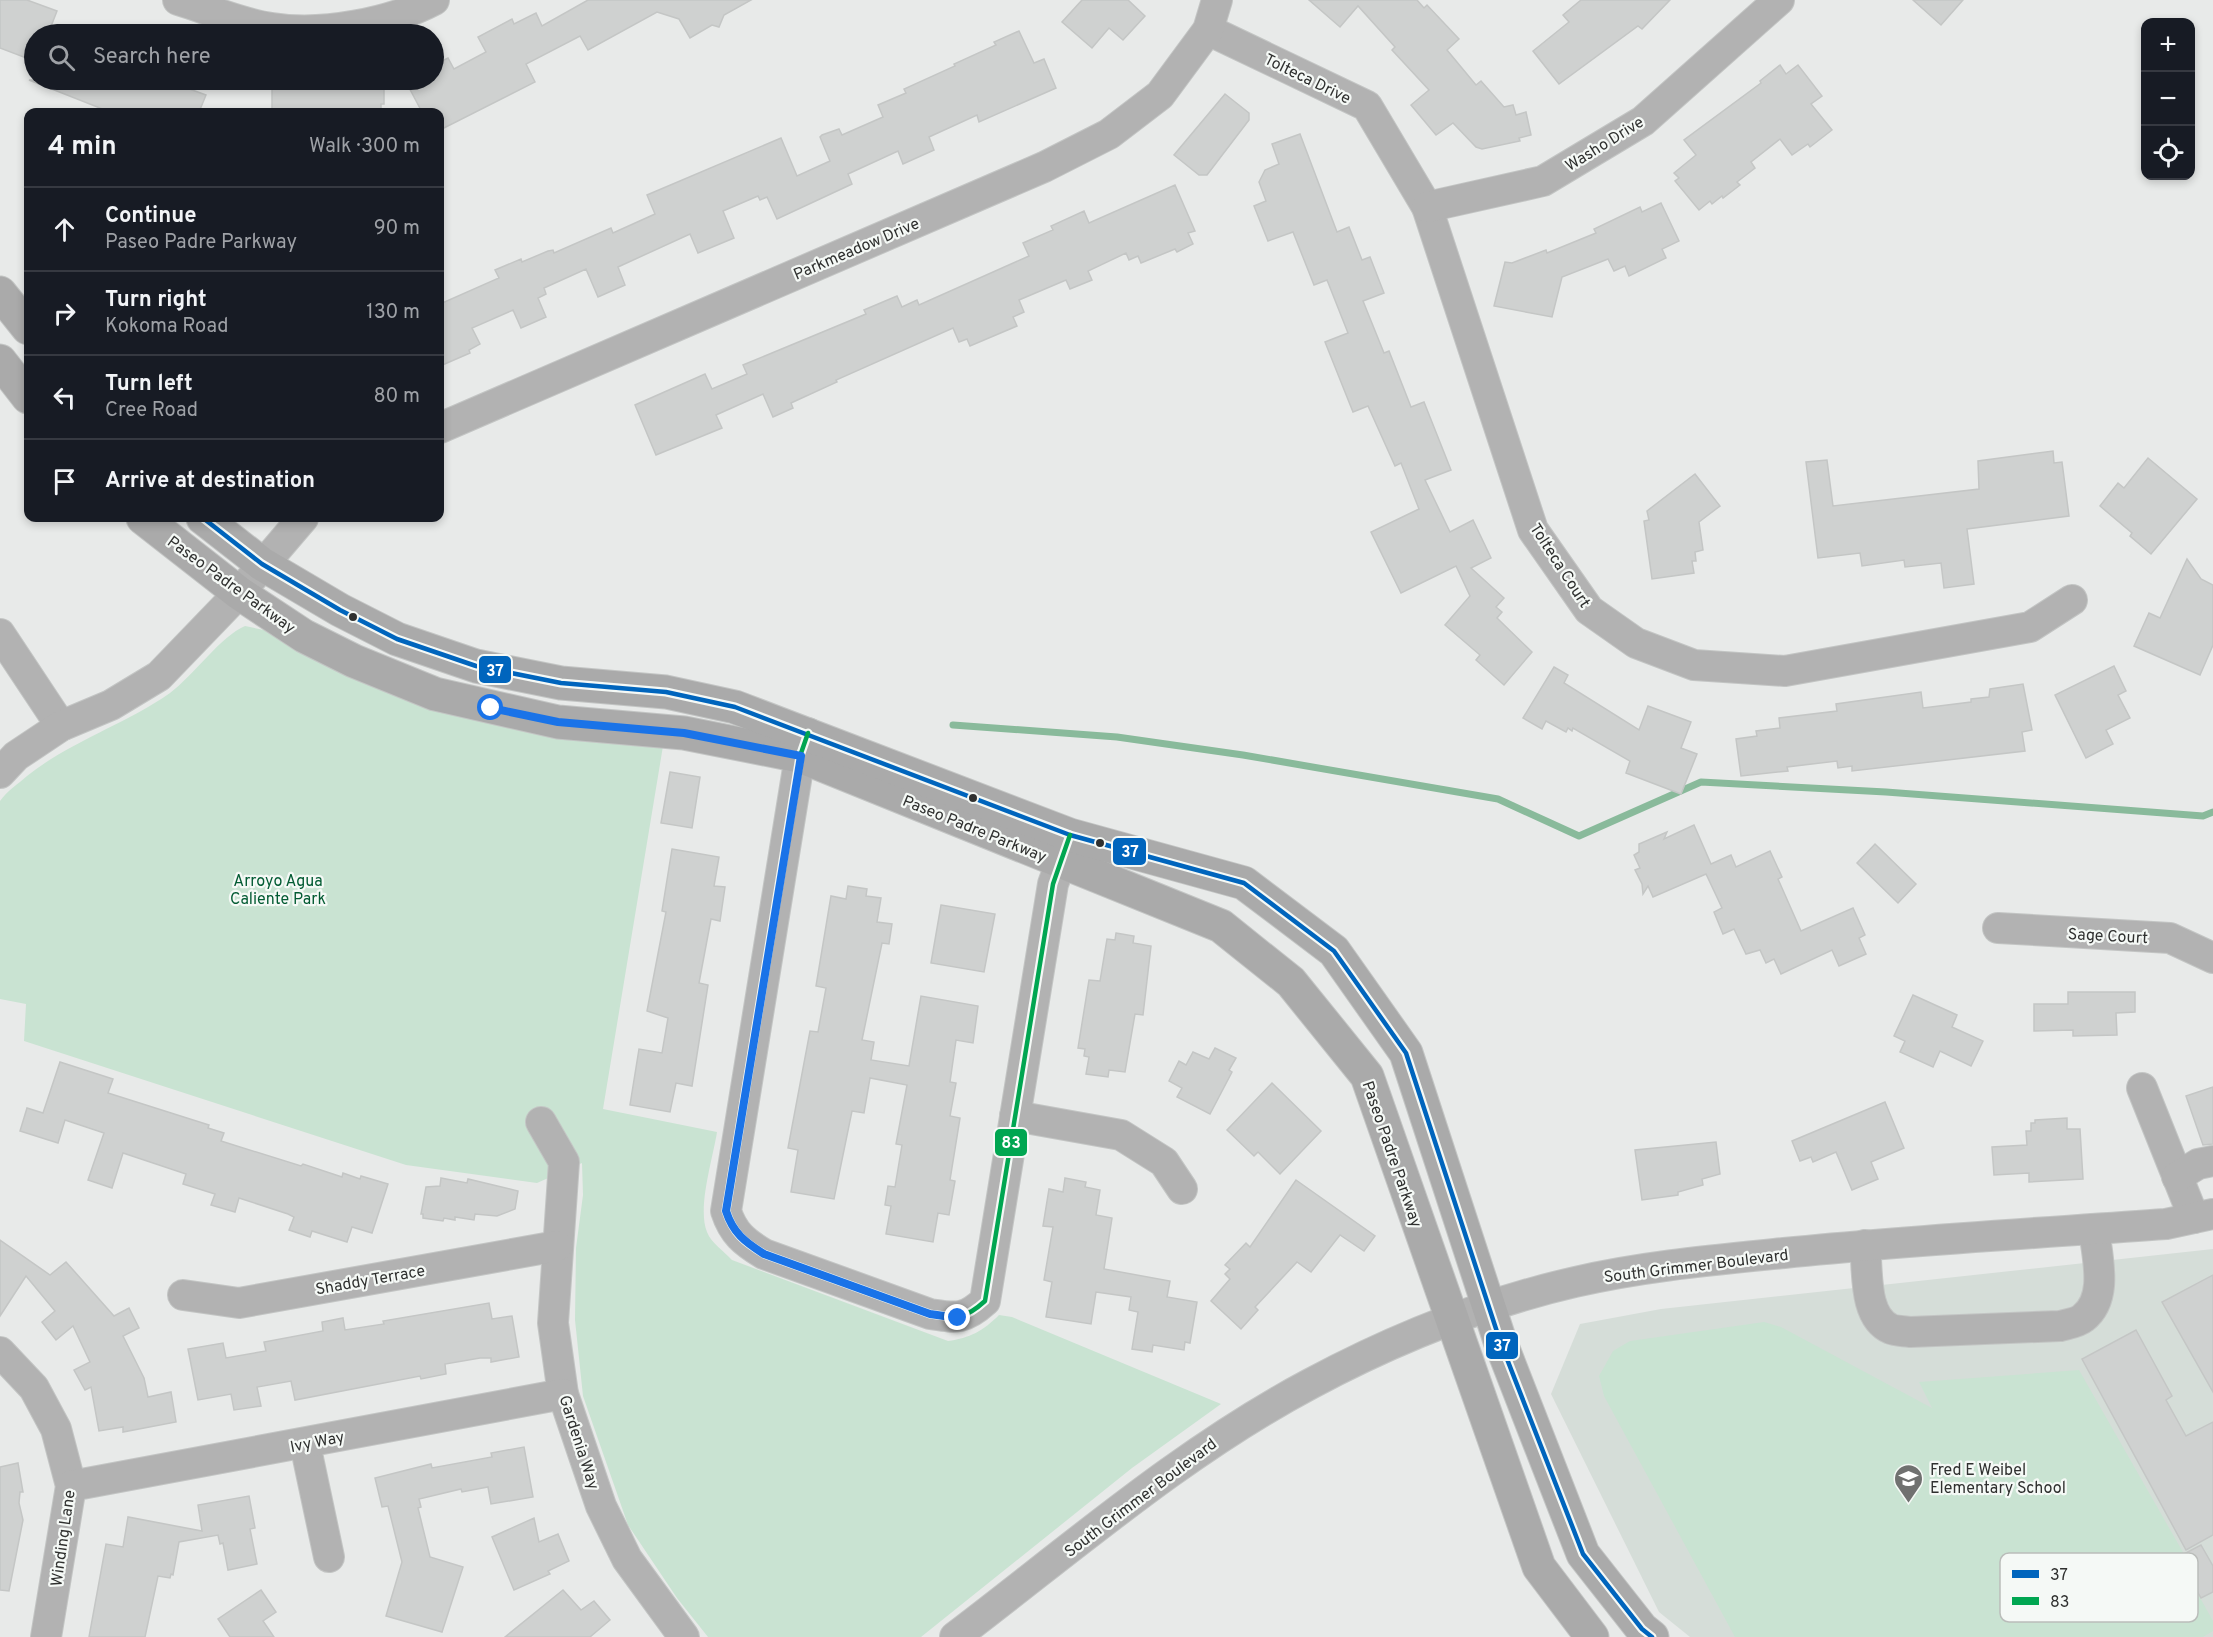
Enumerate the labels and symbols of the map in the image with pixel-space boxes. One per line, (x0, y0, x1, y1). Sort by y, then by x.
street label: Tolteca Drive (1261, 50, 1354, 109)
street label: Washo Drive (1562, 113, 1648, 177)
street label: Parkmeadow Drive (791, 214, 923, 285)
street label: Tolteca Court (1525, 520, 1594, 612)
street label: Paseo Padre Parkway (163, 532, 299, 639)
unlabelled marker (347, 611, 359, 623)
line badge: 37 (478, 655, 512, 684)
text: 37 (486, 662, 504, 682)
route start (477, 694, 503, 720)
street label: Paseo Padre Parkway (899, 792, 1049, 868)
unlabelled marker (967, 792, 979, 804)
unlabelled marker (1094, 837, 1106, 849)
line badge: 37 (1112, 837, 1147, 866)
text: 37 (1121, 843, 1139, 863)
park label: Arroyo Agua Caliente Park (230, 872, 326, 910)
street label: Sage Court (2067, 925, 2149, 949)
street label: Paseo Padre Parkway (1357, 1079, 1426, 1231)
line badge: 83 (994, 1128, 1028, 1157)
text: 83 (1001, 1134, 1021, 1154)
street label: South Grimmer Boulevard (1603, 1246, 1790, 1288)
street label: Shaddy Terrace (314, 1261, 427, 1300)
route end (944, 1304, 970, 1330)
line badge: 37 (1485, 1331, 1519, 1360)
text: 37 (1493, 1337, 1511, 1357)
street label: Gardenia Way (553, 1393, 603, 1492)
street label: Ivy Way (288, 1428, 346, 1458)
street label: South Grimmer Boulevard (1061, 1435, 1221, 1562)
place label: Fred E Weibel Elementary School (1930, 1461, 2066, 1499)
school or university icon: Fred E Weibel Elementary School (1893, 1462, 1925, 1504)
street label: Winding Lane (47, 1489, 81, 1588)
legend (2000, 1553, 2198, 1622)
text: 37 (2050, 1566, 2068, 1586)
text: 83 (2050, 1593, 2069, 1613)

